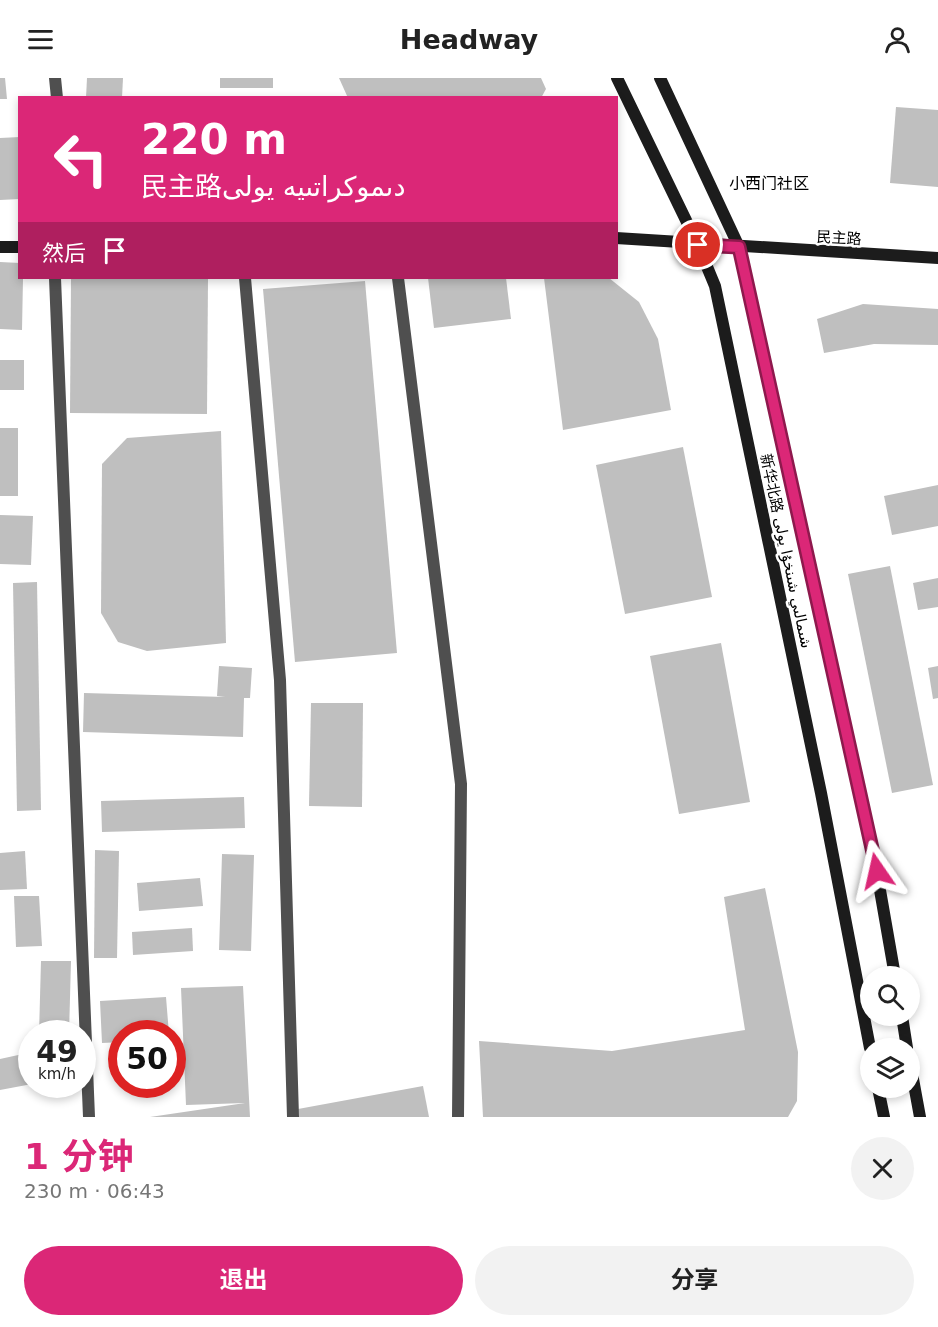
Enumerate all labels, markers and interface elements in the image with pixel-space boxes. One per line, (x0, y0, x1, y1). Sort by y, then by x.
icon: menu (24, 23, 57, 56)
icon: person (881, 23, 914, 56)
text: Headway (400, 24, 538, 55)
text: 220 m (141, 115, 287, 164)
icon: left (42, 120, 120, 198)
text: 民主路دىموكراتىيە يولى (141, 171, 405, 202)
district label: 小西门社区 (729, 174, 809, 193)
pin (672, 219, 723, 270)
icon: arrive (681, 228, 714, 261)
street label: 民主路 (816, 228, 862, 248)
icon: arrive (98, 234, 131, 267)
text: 然后 (42, 241, 86, 266)
street label: 新华北路 شىمالىي شىنخۇا يولى (756, 452, 815, 650)
position arrow (845, 839, 909, 903)
map controls (860, 966, 920, 1098)
button: search (860, 966, 920, 1026)
speed limit sign: 50 (108, 1020, 186, 1098)
text: 49 (36, 1034, 78, 1069)
button: layers (860, 1038, 920, 1098)
text: km/h (38, 1065, 76, 1083)
text: 1 分钟 (24, 1136, 134, 1177)
button: close (851, 1137, 914, 1200)
text: 230 m · 06:43 (24, 1179, 165, 1203)
button: 退出 (24, 1246, 463, 1315)
button: 分享 (475, 1246, 914, 1315)

